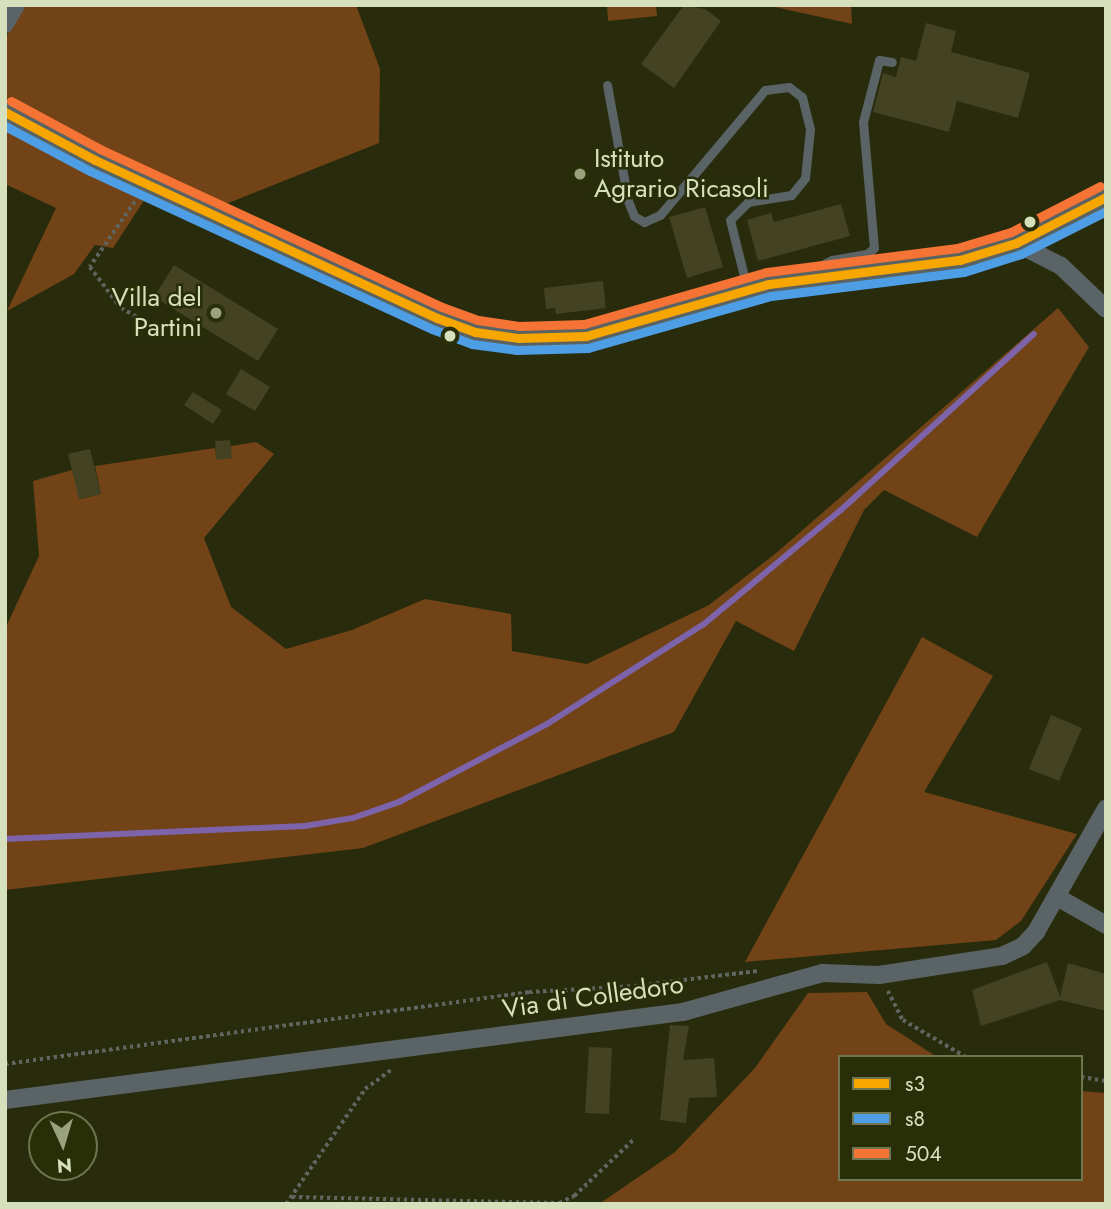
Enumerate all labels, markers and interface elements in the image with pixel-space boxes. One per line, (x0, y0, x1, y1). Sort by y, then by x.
place label: Istituto Agrario Ricasoli (594, 143, 769, 204)
marker: Istituto Agrario Ricasoli (572, 166, 588, 182)
unlabelled marker (1023, 215, 1037, 229)
place label: Villa del Partini (112, 282, 202, 344)
marker: Villa del Partini (208, 305, 224, 321)
unlabelled marker (443, 329, 457, 343)
street label: Via di Colledoro (500, 969, 686, 1025)
legend (838, 1055, 1083, 1181)
text: s3 (905, 1069, 925, 1099)
text: s8 (905, 1104, 925, 1134)
north arrow (28, 1111, 98, 1181)
text: 504 (905, 1139, 942, 1169)
text: N (56, 1151, 73, 1179)

